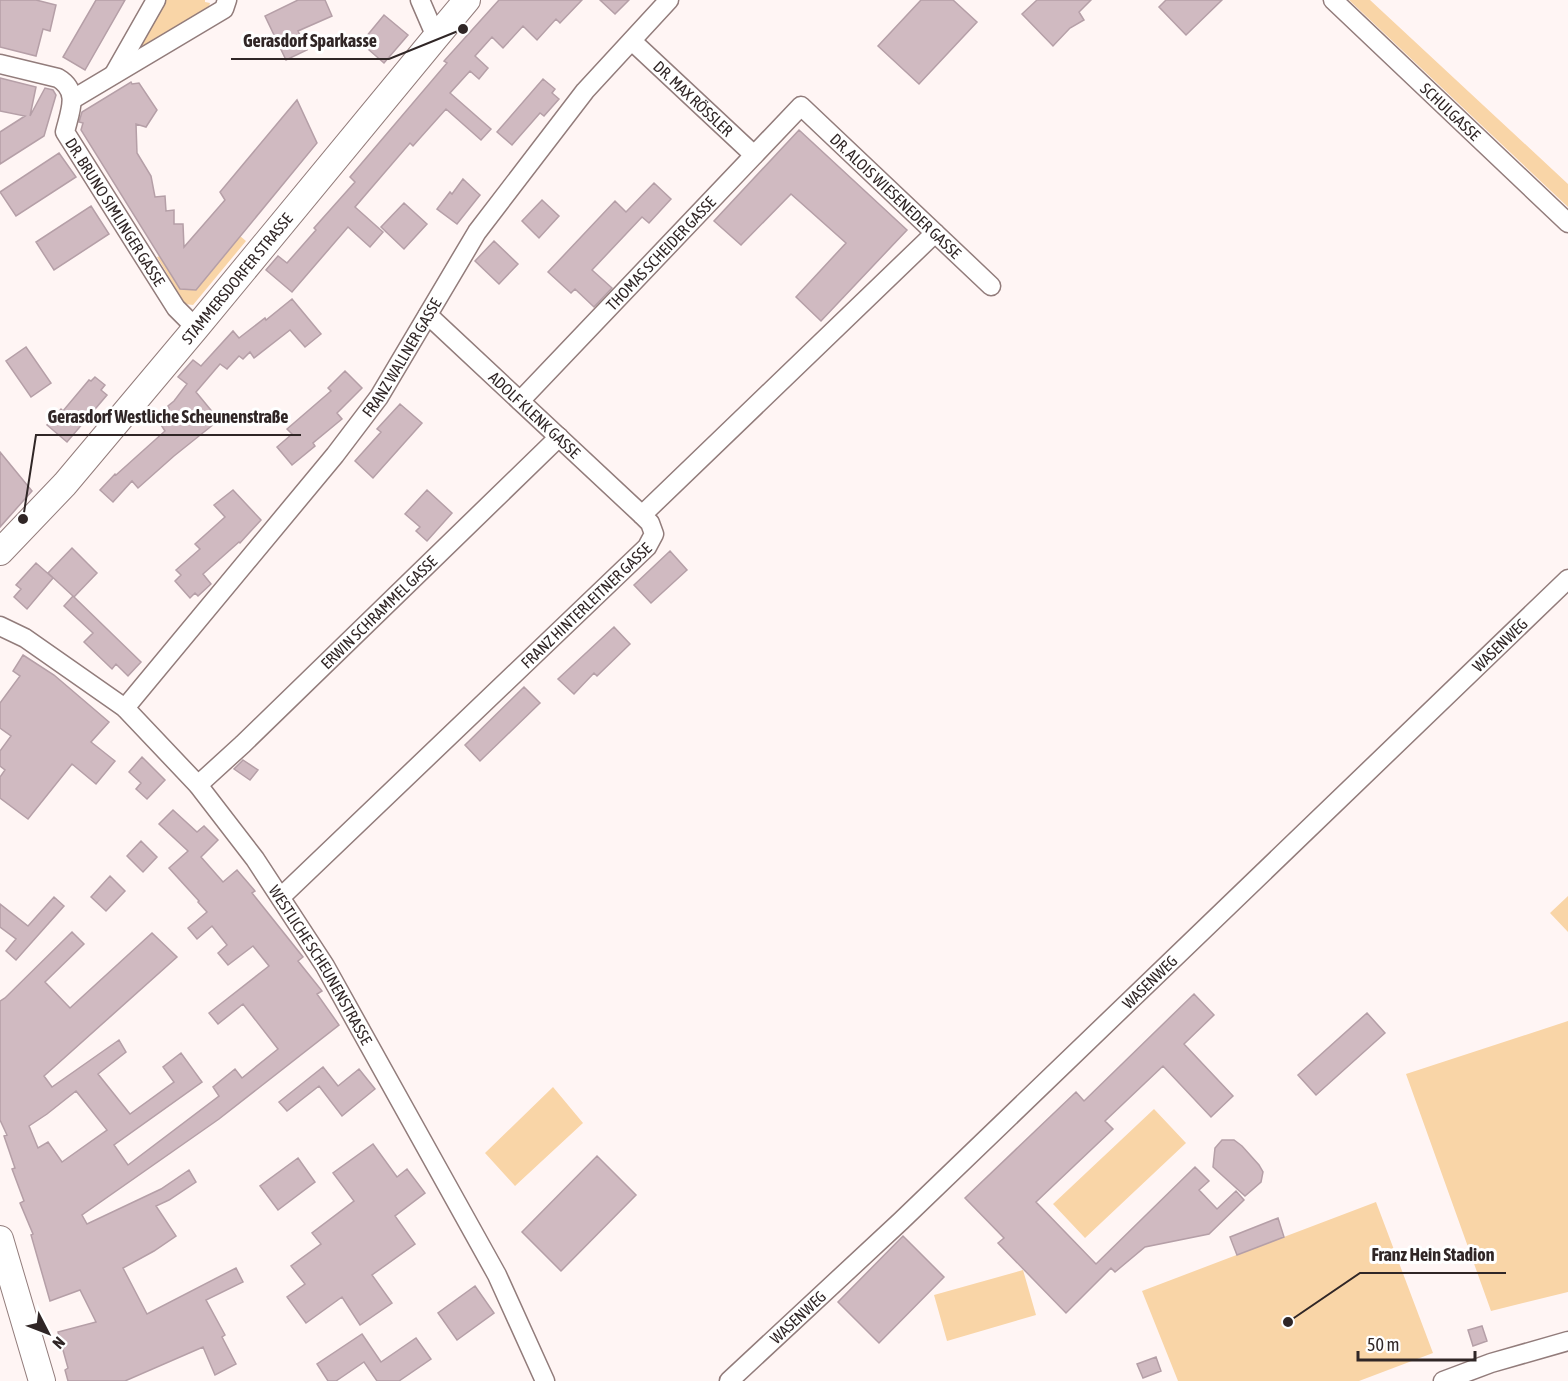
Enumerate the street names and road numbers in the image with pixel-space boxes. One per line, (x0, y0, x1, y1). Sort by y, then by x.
street label: DR. MAX RÖSSLER (650, 57, 737, 140)
street label: SCHULGASSE (1417, 79, 1484, 144)
street label: DR. ALOIS WIESENEDER GASSE (827, 130, 965, 262)
street label: DR. BRUNO SIMLINGER GASSE (62, 134, 169, 289)
street label: THOMAS SCHEIDER GASSE (602, 193, 719, 314)
street label: STAMMERSDORFER STRASSE (178, 209, 296, 347)
street label: FRANZ WALLNER GASSE (358, 295, 445, 420)
street label: ADOLF KLENK GASSE (485, 368, 584, 462)
street label: FRANZ HINTERLEITNER GASSE (517, 539, 655, 672)
street label: ERWIN SCHRAMMEL GASSE (317, 552, 440, 672)
street label: WASENWEG (1469, 614, 1531, 675)
street label: WESTLICHE SCHEUNENSTRASSE (266, 882, 376, 1048)
street label: WASENWEG (1119, 951, 1181, 1012)
street label: WASENWEG (766, 1287, 829, 1347)

